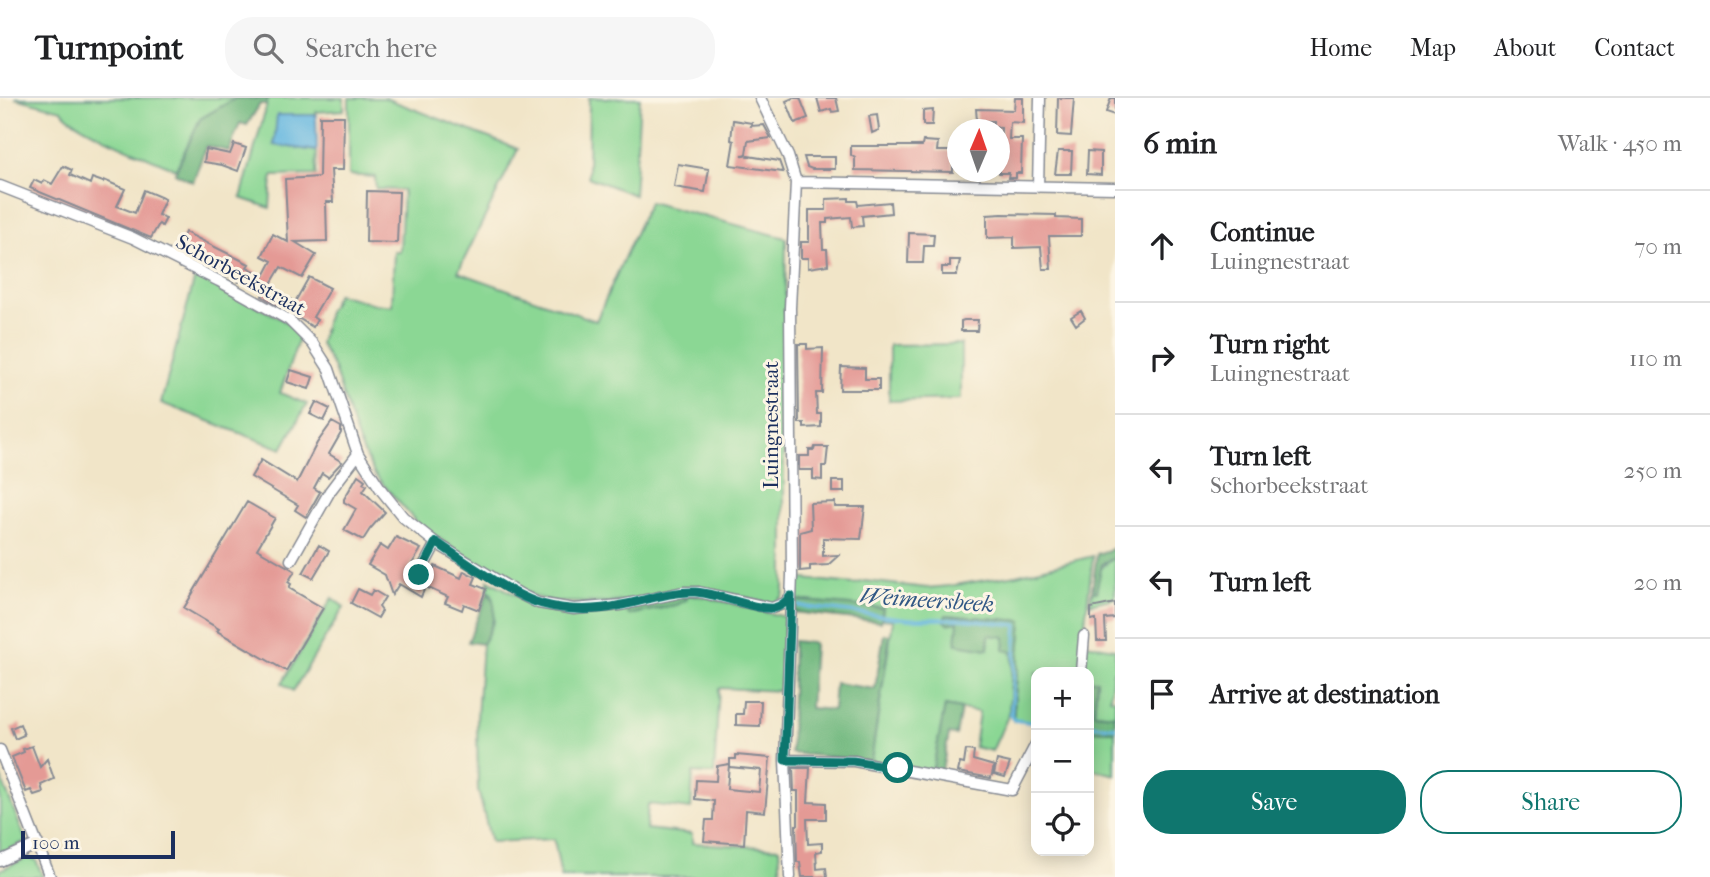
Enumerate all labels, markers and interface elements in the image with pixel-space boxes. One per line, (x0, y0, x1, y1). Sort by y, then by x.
search box (225, 17, 715, 80)
text: Turnpoint (35, 29, 183, 68)
icon: search (249, 29, 287, 67)
text: Search here (305, 33, 437, 64)
text: Home (1310, 34, 1372, 62)
text: Map (1410, 34, 1456, 62)
text: About (1494, 34, 1556, 62)
text: Contact (1594, 34, 1675, 62)
north arrow (947, 119, 1010, 182)
text: 6 min (1143, 126, 1217, 161)
text: Walk · 450 m (1558, 130, 1682, 157)
text: Continue (1210, 217, 1315, 248)
icon: ahead (1143, 227, 1181, 265)
street label: Schorbeekstraat (172, 229, 311, 321)
text: 70 m (1634, 233, 1682, 260)
text: Luingnestraat (1210, 248, 1350, 275)
text: Turn right (1210, 329, 1330, 360)
icon: right (1143, 339, 1181, 377)
text: 110 m (1629, 345, 1682, 372)
text: Luingnestraat (1210, 360, 1350, 387)
street label: Luingnestraat (759, 361, 783, 489)
text: Turn left (1210, 441, 1311, 472)
icon: left (1143, 451, 1181, 489)
text: 250 m (1624, 457, 1682, 484)
text: Schorbeekstraat (1210, 472, 1368, 499)
route end (403, 559, 434, 590)
icon: left (1143, 563, 1181, 601)
text: Turn left (1210, 567, 1311, 598)
text: 20 m (1633, 569, 1682, 596)
water label: Weimeersbeek (859, 582, 995, 618)
map controls (1031, 667, 1094, 856)
button: + (1031, 667, 1094, 730)
icon: arrive (1143, 675, 1181, 713)
text: Arrive at destination (1210, 679, 1440, 710)
button: − (1031, 730, 1094, 793)
route start (882, 752, 913, 783)
button: Save (1143, 770, 1406, 834)
button: Share (1420, 770, 1682, 834)
button: locate (1031, 793, 1094, 856)
scale bar (21, 828, 175, 860)
text: 100 m (32, 832, 80, 854)

